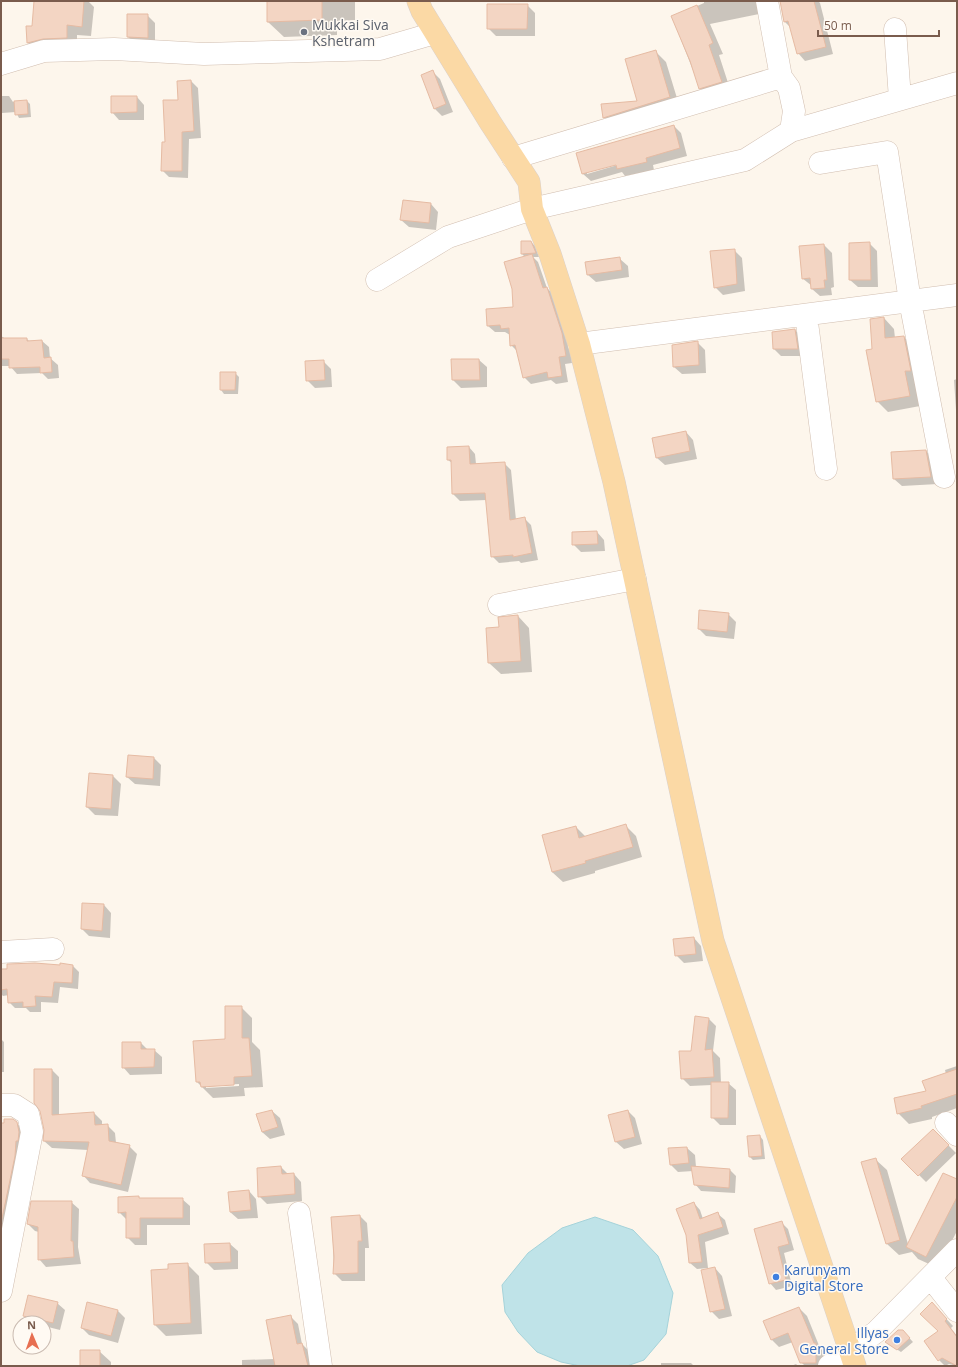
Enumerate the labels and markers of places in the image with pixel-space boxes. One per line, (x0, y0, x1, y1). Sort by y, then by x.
place label: Mukkai Siva Kshetram (312, 15, 389, 50)
marker: Mukkai Siva Kshetram (299, 27, 309, 37)
place label: Karunyam Digital Store (784, 1260, 864, 1295)
marker: Karunyam Digital Store (771, 1272, 781, 1282)
place label: Illyas General Store (799, 1323, 889, 1358)
marker: Illyas General Store (892, 1335, 902, 1345)

